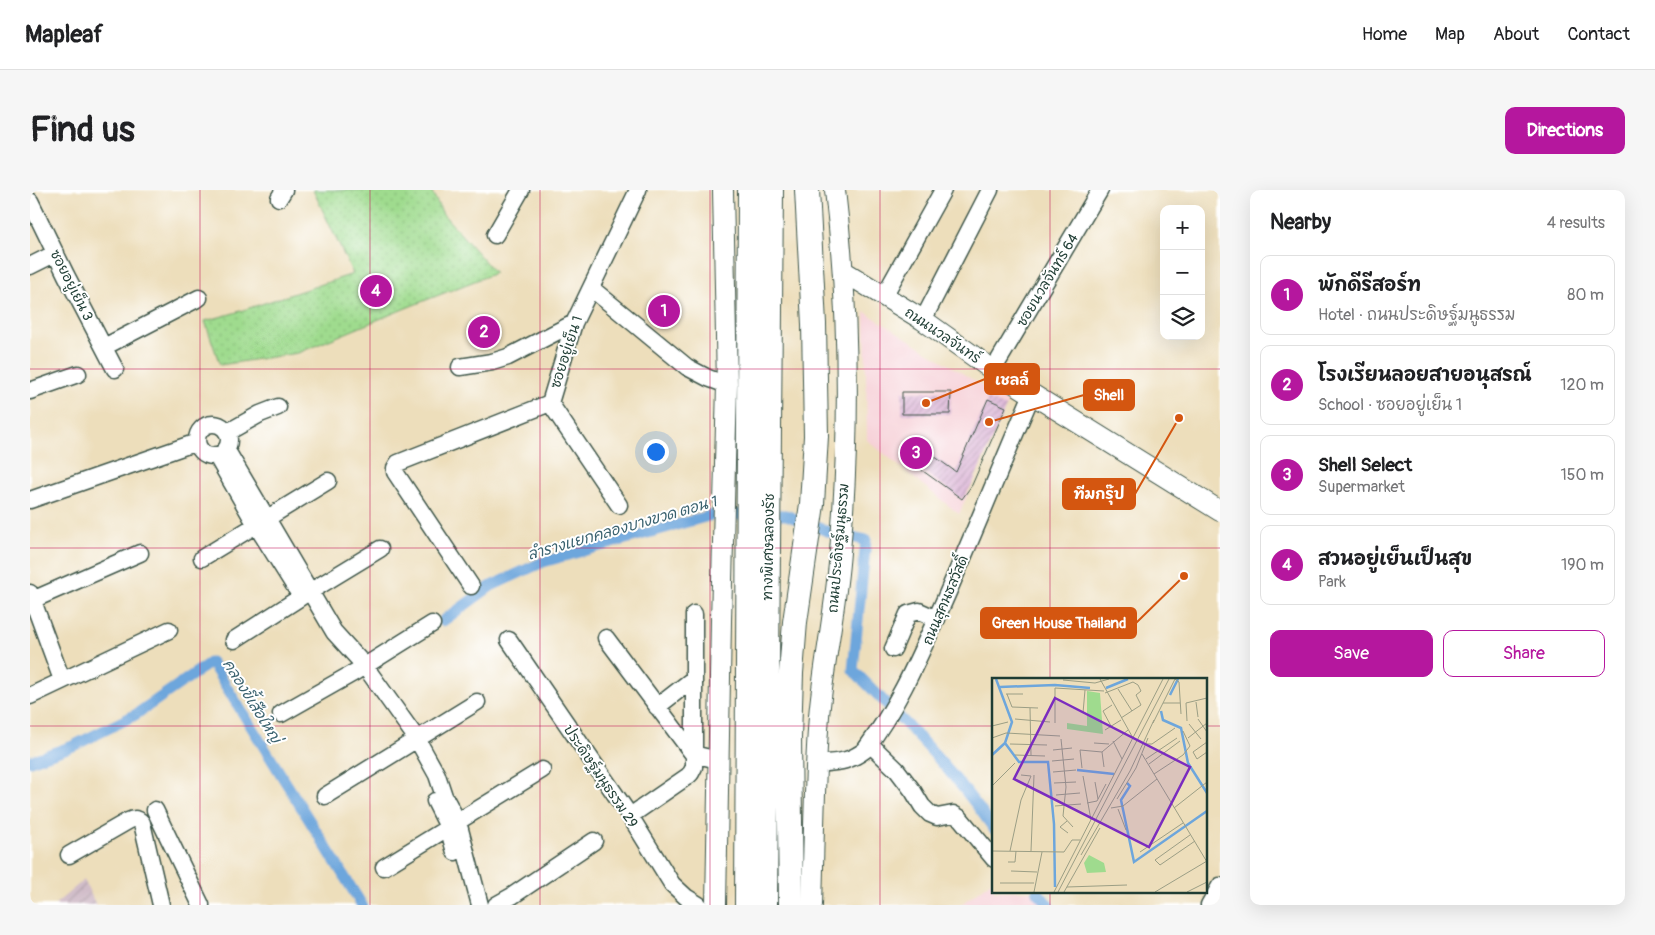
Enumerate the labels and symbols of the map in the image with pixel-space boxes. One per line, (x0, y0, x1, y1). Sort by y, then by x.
street label: ซอยนวลจันทร์ 64 (1012, 230, 1082, 330)
street label: ซอยอยู่เย็น 3 (46, 246, 98, 324)
pin: 4 (360, 272, 392, 310)
pin: 1 (648, 292, 680, 330)
street label: ถนนนวลจันทร์ (901, 303, 985, 367)
pin: 2 (468, 313, 500, 351)
street label: ซอยอยู่เย็น 1 (546, 314, 587, 391)
callout: เชลล์ (985, 364, 1039, 394)
text: เชลล์ (995, 370, 1029, 390)
callout: Shell (1084, 380, 1134, 410)
text: Shell (1094, 386, 1124, 405)
pin: 3 (900, 434, 932, 472)
your location (643, 439, 669, 465)
callout: ทีมกรุ๊ป (1063, 479, 1135, 509)
street label: ถนนประดิษฐ์มนูธรรม (823, 482, 854, 614)
text: ทีมกรุ๊ป (1073, 484, 1125, 505)
water label: ลำรางแยกคลองบางขวด ตอน 1 (525, 491, 720, 565)
street label: ทางพิเศษฉลองรัช (759, 493, 778, 601)
street label: ถนนสุคนธสวัสดิ์ (916, 552, 973, 648)
callout: Green House Thailand (981, 608, 1136, 638)
text: Green House Thailand (992, 614, 1126, 633)
water label: คลองขี้เสือใหญ่ (218, 653, 291, 749)
inset map (992, 678, 1208, 892)
street label: ประดิษฐ์มนูธรรม 29 (559, 721, 642, 832)

